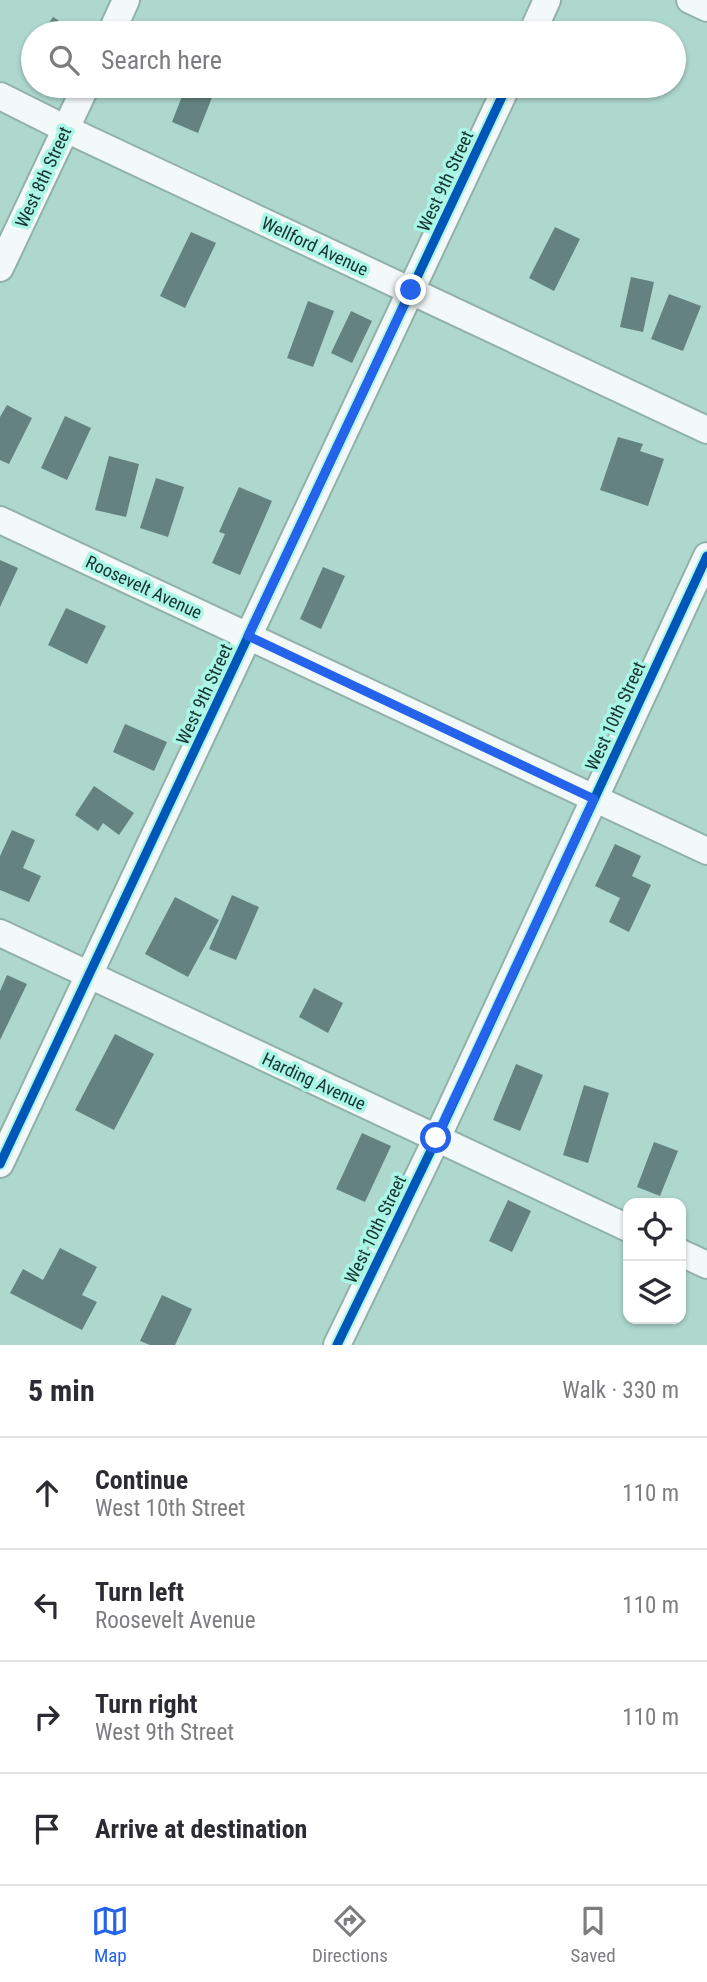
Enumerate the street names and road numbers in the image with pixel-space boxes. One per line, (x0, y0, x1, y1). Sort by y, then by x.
street label: West 8th Street (11, 123, 75, 231)
street label: West 9th Street (413, 127, 477, 235)
street label: Wellford Avenue (258, 212, 372, 280)
street label: Roosevelt Avenue (83, 551, 205, 623)
street label: West 9th Street (172, 640, 236, 748)
street label: West 10th Street (581, 658, 649, 774)
street label: Harding Avenue (259, 1048, 369, 1114)
street label: West 10th Street (340, 1172, 410, 1286)

